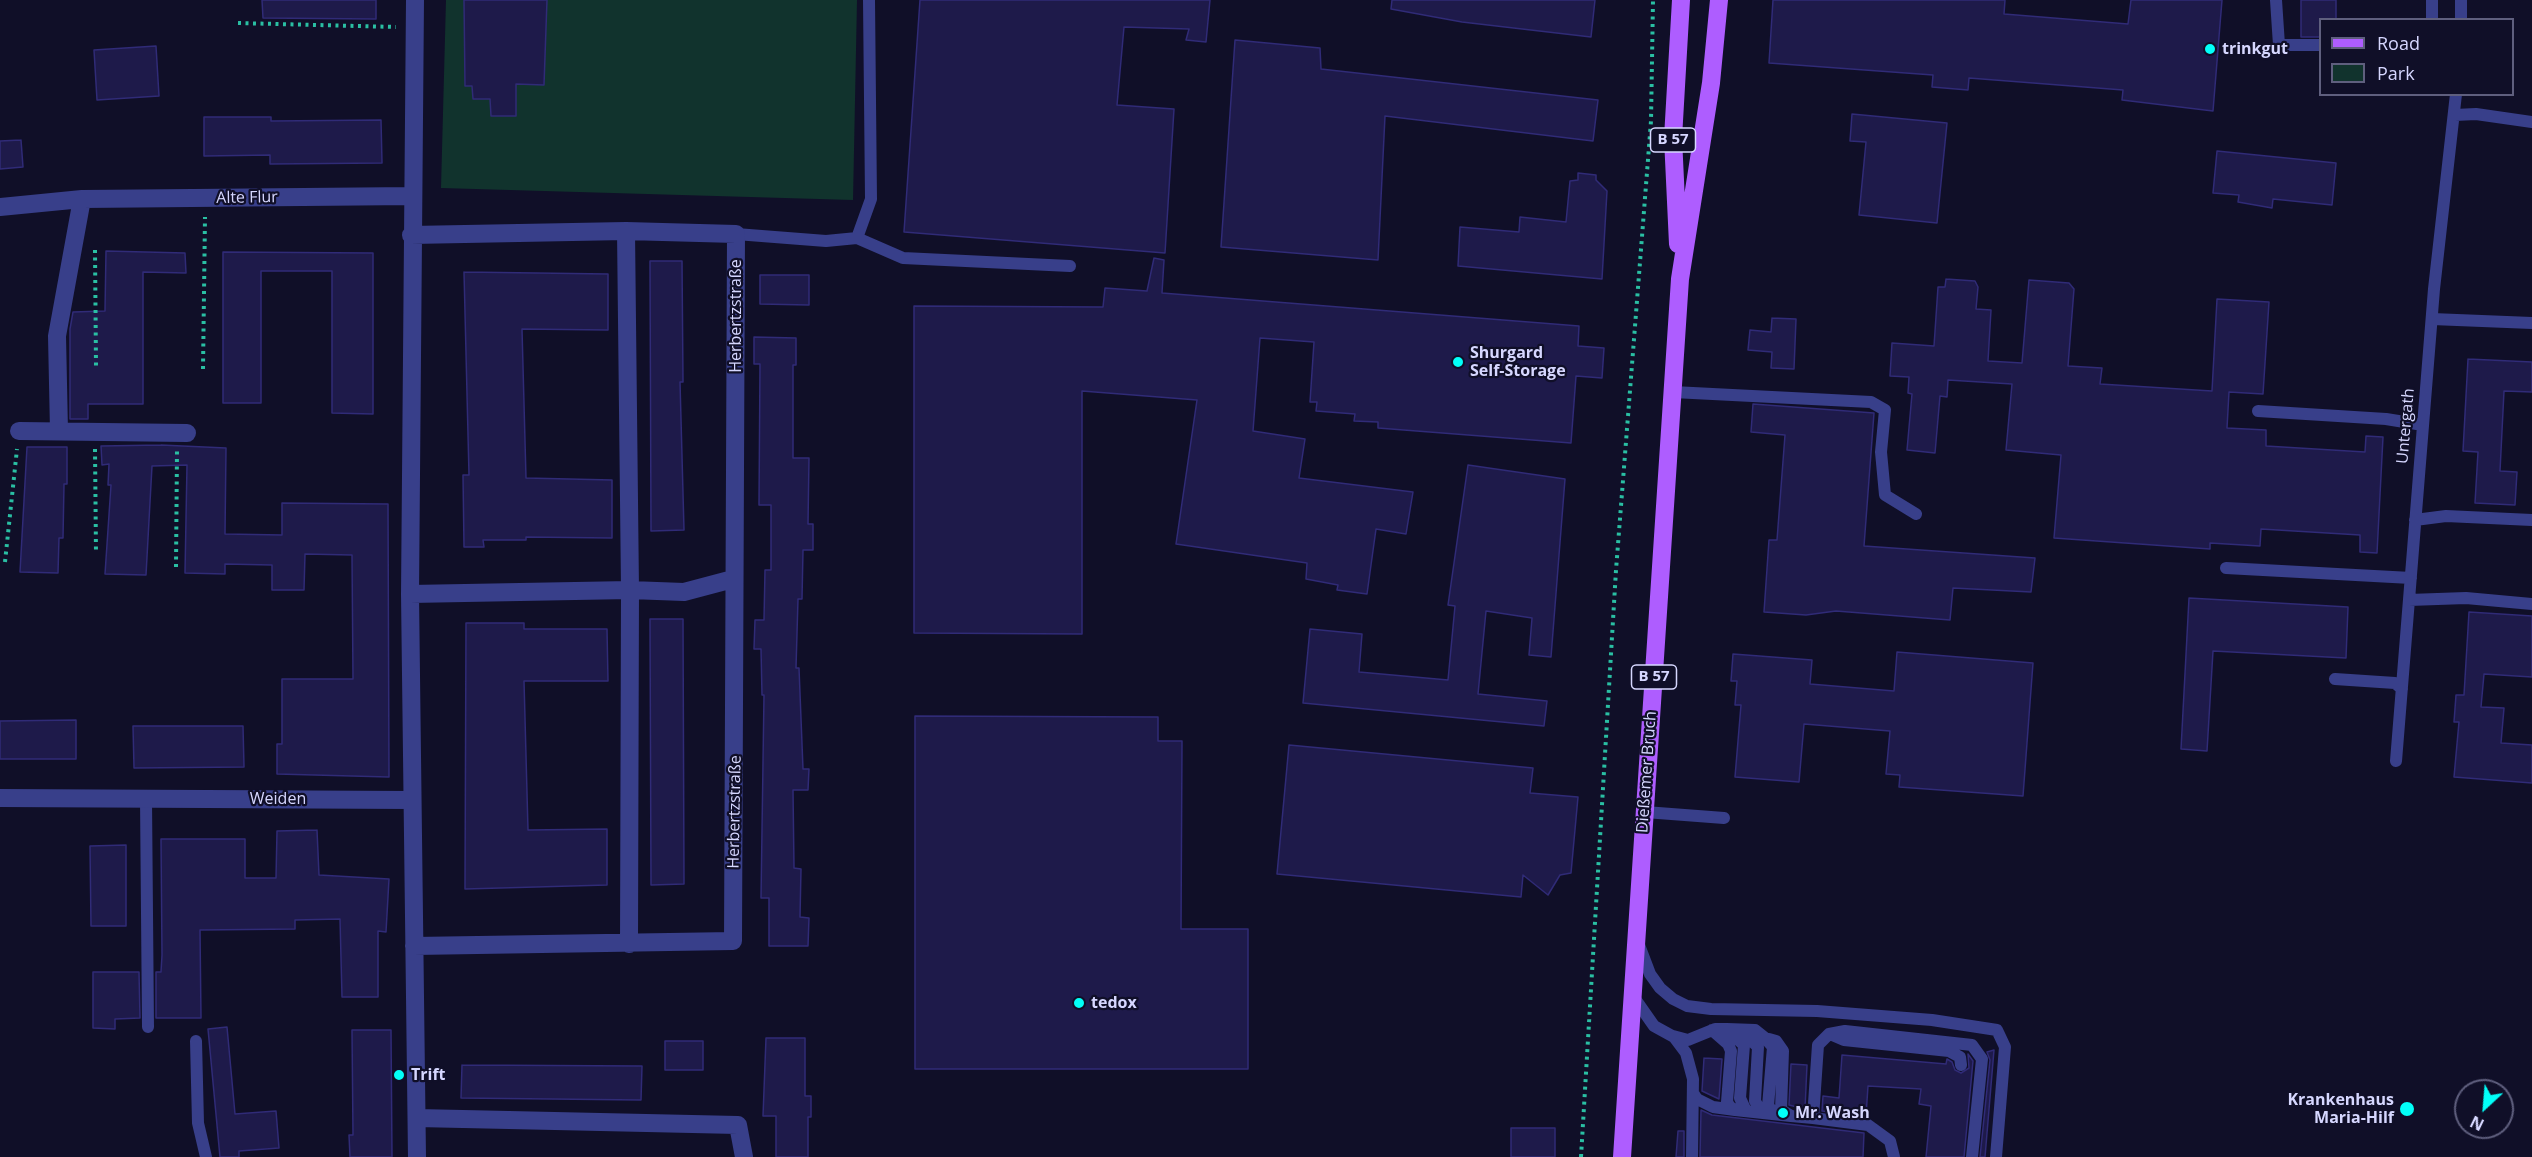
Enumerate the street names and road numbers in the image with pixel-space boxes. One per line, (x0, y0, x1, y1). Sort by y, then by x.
road number: B 57 (1650, 128, 1696, 152)
street label: Alte Flur (216, 188, 278, 208)
street label: Herbertzstraße (726, 259, 746, 373)
street label: Untergath (2393, 387, 2419, 465)
road number: B 57 (1632, 665, 1676, 689)
street label: Dießemer Bruch (1633, 710, 1661, 834)
street label: Herbertzstraße (724, 755, 746, 869)
street label: Weiden (250, 789, 306, 809)

